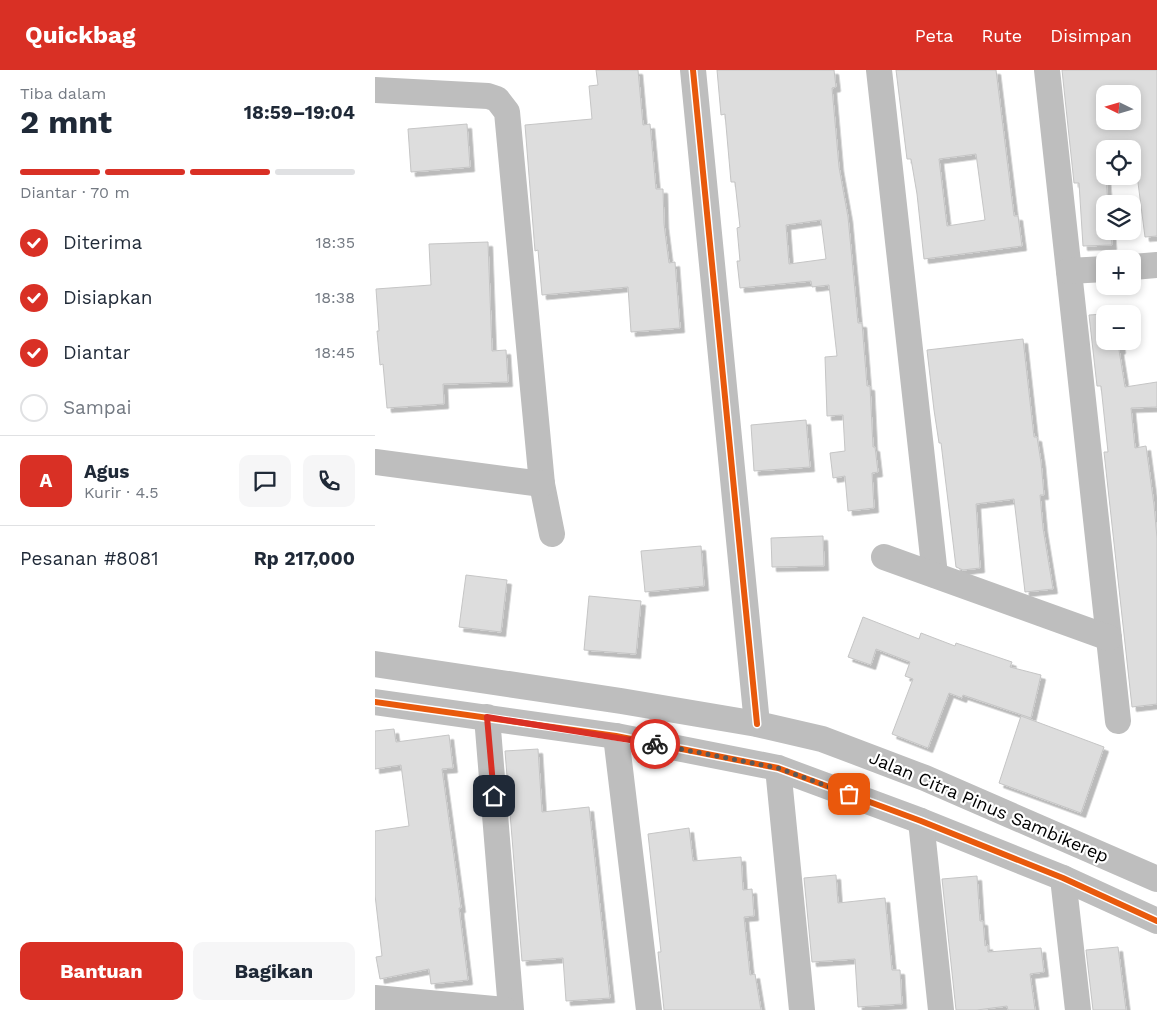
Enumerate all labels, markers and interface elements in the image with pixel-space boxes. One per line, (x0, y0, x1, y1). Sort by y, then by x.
text: Quickbag (25, 21, 135, 49)
text: Peta (915, 25, 953, 46)
text: Rute (981, 25, 1022, 46)
text: Disimpan (1050, 25, 1132, 46)
text: Tiba dalam (20, 84, 106, 103)
north arrow (1096, 85, 1141, 130)
map controls (1096, 85, 1141, 350)
text: 18:59–19:04 (244, 101, 355, 124)
text: 2 mnt (20, 103, 112, 141)
button: locate (1096, 140, 1141, 185)
text: Diantar · 70 m (20, 183, 130, 202)
button: layers (1096, 195, 1141, 240)
icon: check (20, 229, 48, 257)
text: Diterima (63, 231, 142, 254)
text: 18:35 (316, 233, 355, 252)
button: + (1096, 250, 1141, 295)
icon: check (20, 284, 48, 312)
text: Disiapkan (63, 286, 153, 309)
text: 18:38 (315, 288, 355, 307)
button: − (1096, 305, 1141, 350)
icon: check (20, 339, 48, 367)
text: Diantar (63, 341, 131, 364)
text: 18:45 (315, 343, 355, 362)
text: Sampai (63, 396, 132, 419)
button: chat (239, 455, 291, 507)
button: phone (303, 455, 355, 507)
text: Agus (84, 460, 129, 483)
text: A (40, 469, 52, 492)
text: Kurir · 4.5 (84, 483, 159, 502)
text: Pesanan #8081 (20, 547, 159, 570)
text: Rp 217,000 (254, 547, 355, 570)
courier (630, 719, 680, 769)
icon: bike (641, 730, 669, 758)
street label: Jalan Citra Pinus Sambikerep (866, 746, 1112, 867)
pin (828, 773, 870, 815)
pin (473, 775, 515, 817)
icon: bag (835, 780, 863, 808)
icon: home (480, 782, 508, 810)
button: Bantuan (20, 942, 183, 1000)
button: Bagikan (193, 942, 355, 1000)

